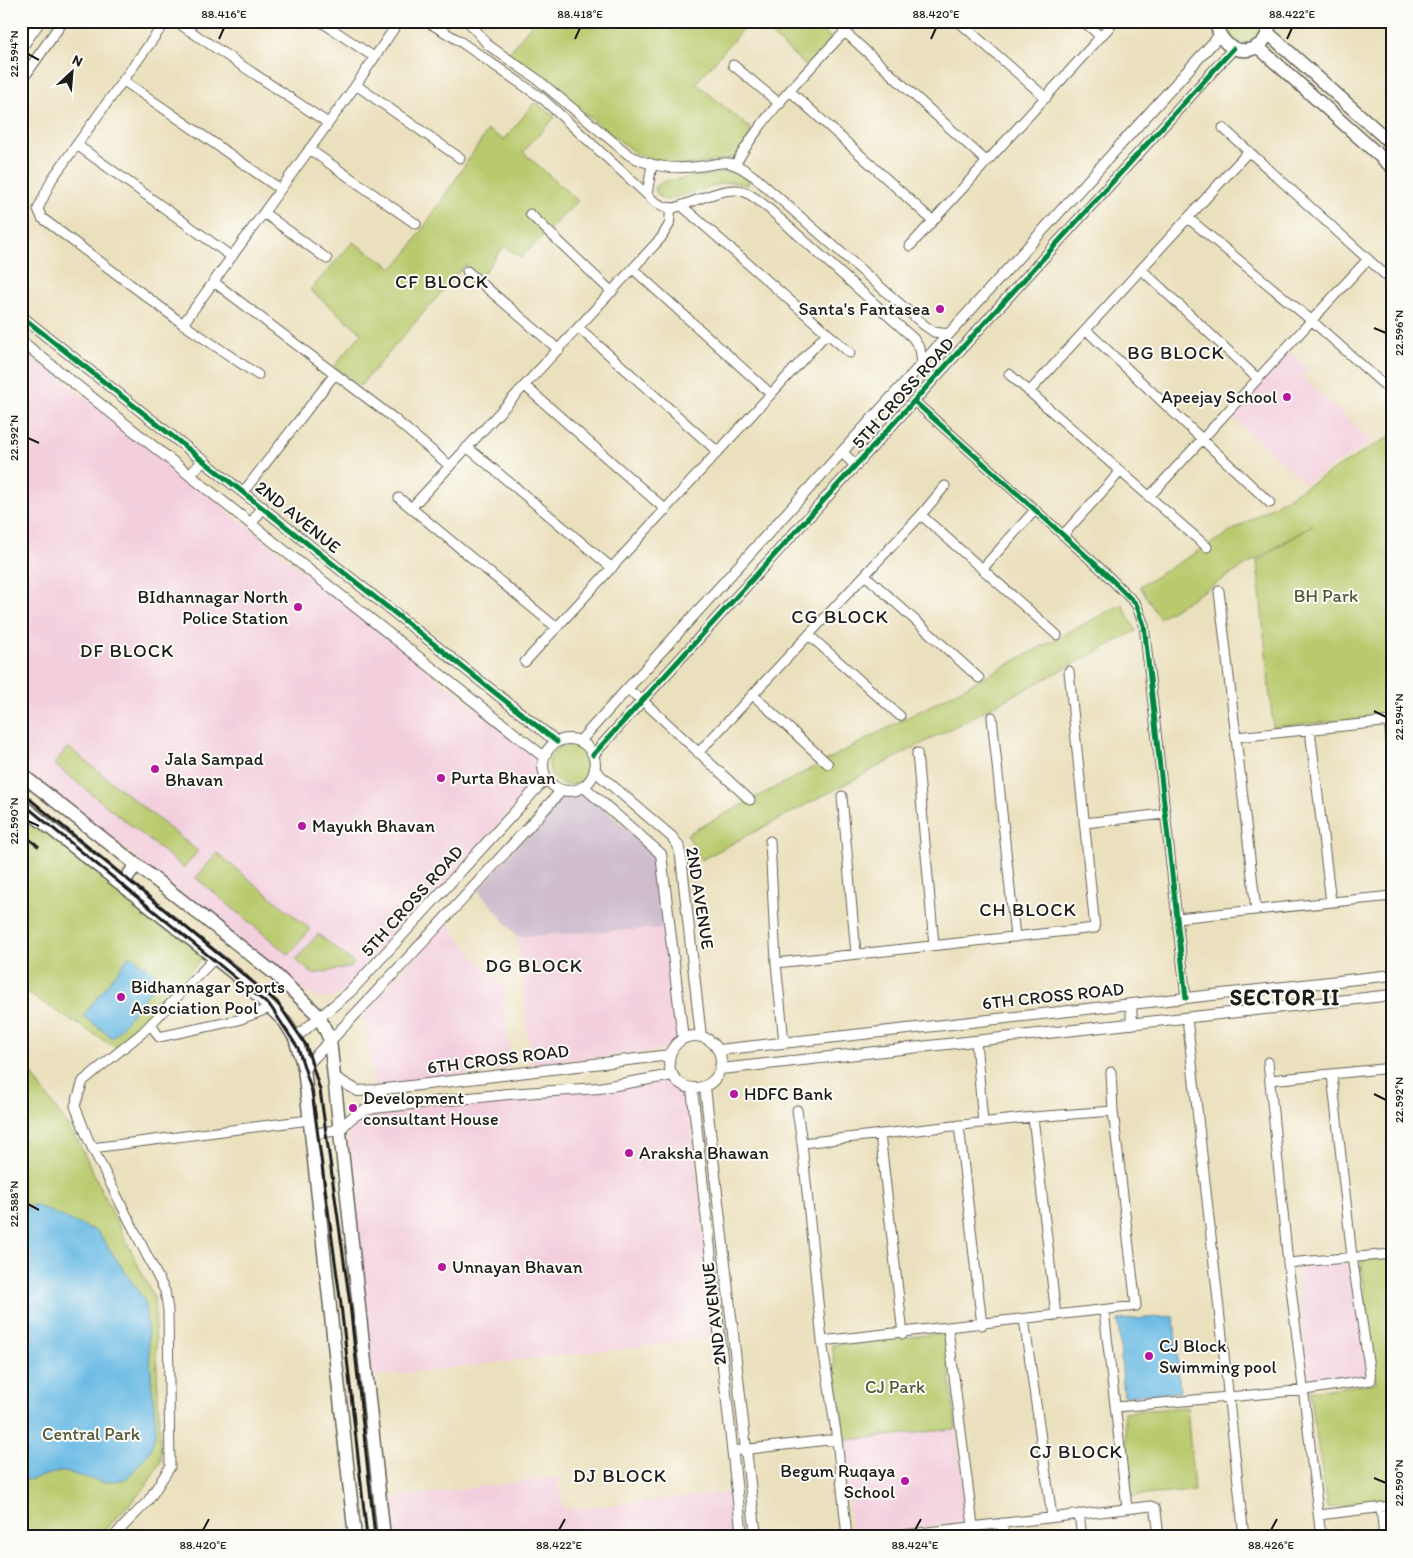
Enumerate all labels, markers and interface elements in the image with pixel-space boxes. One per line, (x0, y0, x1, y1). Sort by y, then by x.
text: 88.416°E (201, 7, 247, 21)
text: 88.418°E (557, 7, 603, 21)
text: 88.420°E (912, 7, 960, 21)
text: 88.422°E (1269, 7, 1315, 21)
text: 22.594°N (7, 30, 21, 78)
north arrow (48, 48, 98, 98)
text: N (70, 51, 85, 70)
district label: CF BLOCK (395, 270, 489, 293)
place label: Santa's Fantasea (798, 298, 931, 320)
marker: Santa's Fantasea (934, 303, 946, 315)
text: 22.596°N (1392, 310, 1406, 356)
street label: 5TH CROSS ROAD (847, 333, 959, 453)
district label: BG BLOCK (1127, 341, 1225, 364)
place label: Apeejay School (1161, 386, 1277, 408)
marker: Apeejay School (1281, 391, 1293, 403)
text: 22.592°N (7, 415, 21, 461)
street label: 2ND AVENUE (251, 476, 345, 558)
park label: BH Park (1294, 585, 1358, 607)
place label: BIdhannagar North Police Station (137, 586, 288, 629)
marker: BIdhannagar North Police Station (292, 601, 304, 613)
district label: CG BLOCK (791, 605, 889, 628)
district label: DF BLOCK (80, 639, 174, 662)
text: 22.594°N (1392, 693, 1406, 741)
place label: Jala Sampad Bhavan (165, 748, 264, 791)
marker: Jala Sampad Bhavan (149, 763, 161, 775)
place label: Purta Bhavan (451, 767, 556, 789)
marker: Purta Bhavan (435, 772, 447, 784)
text: 22.590°N (7, 797, 21, 845)
place label: Mayukh Bhavan (312, 815, 435, 837)
marker: Mayukh Bhavan (296, 820, 308, 832)
street label: 5TH CROSS ROAD (356, 841, 468, 961)
street label: 2ND AVENUE (681, 845, 719, 951)
district label: CH BLOCK (979, 898, 1077, 921)
district label: DG BLOCK (485, 954, 583, 977)
place label: Bidhannagar Sports Association Pool (131, 976, 285, 1019)
street label: 6TH CROSS ROAD (981, 978, 1125, 1014)
district label: SECTOR II (1230, 984, 1340, 1011)
marker: Bidhannagar Sports Association Pool (115, 991, 127, 1003)
street label: 6TH CROSS ROAD (426, 1039, 570, 1079)
text: 22.592°N (1392, 1077, 1406, 1123)
place label: HDFC Bank (744, 1083, 833, 1105)
place label: Development consultant House (363, 1087, 499, 1130)
marker: HDFC Bank (728, 1088, 740, 1100)
marker: Development consultant House (347, 1102, 359, 1114)
place label: Araksha Bhawan (639, 1142, 769, 1164)
marker: Araksha Bhawan (623, 1147, 635, 1159)
text: 22.588°N (7, 1181, 21, 1227)
place label: Unnayan Bhavan (452, 1256, 583, 1278)
marker: Unnayan Bhavan (436, 1261, 448, 1273)
street label: 2ND AVENUE (697, 1261, 731, 1367)
place label: CJ Block Swimming pool (1159, 1335, 1277, 1378)
marker: CJ Block Swimming pool (1143, 1350, 1155, 1362)
park label: CJ Park (865, 1376, 925, 1398)
park label: Central Park (42, 1423, 141, 1445)
district label: CJ BLOCK (1029, 1440, 1123, 1463)
text: 22.590°N (1392, 1459, 1406, 1507)
place label: Begum Ruqaya School (780, 1460, 895, 1503)
district label: DJ BLOCK (573, 1464, 667, 1487)
marker: Begum Ruqaya School (899, 1475, 911, 1487)
text: 88.420°E (179, 1538, 227, 1552)
text: 88.422°E (536, 1538, 582, 1552)
text: 88.424°E (891, 1538, 939, 1552)
text: 88.426°E (1248, 1538, 1294, 1552)

